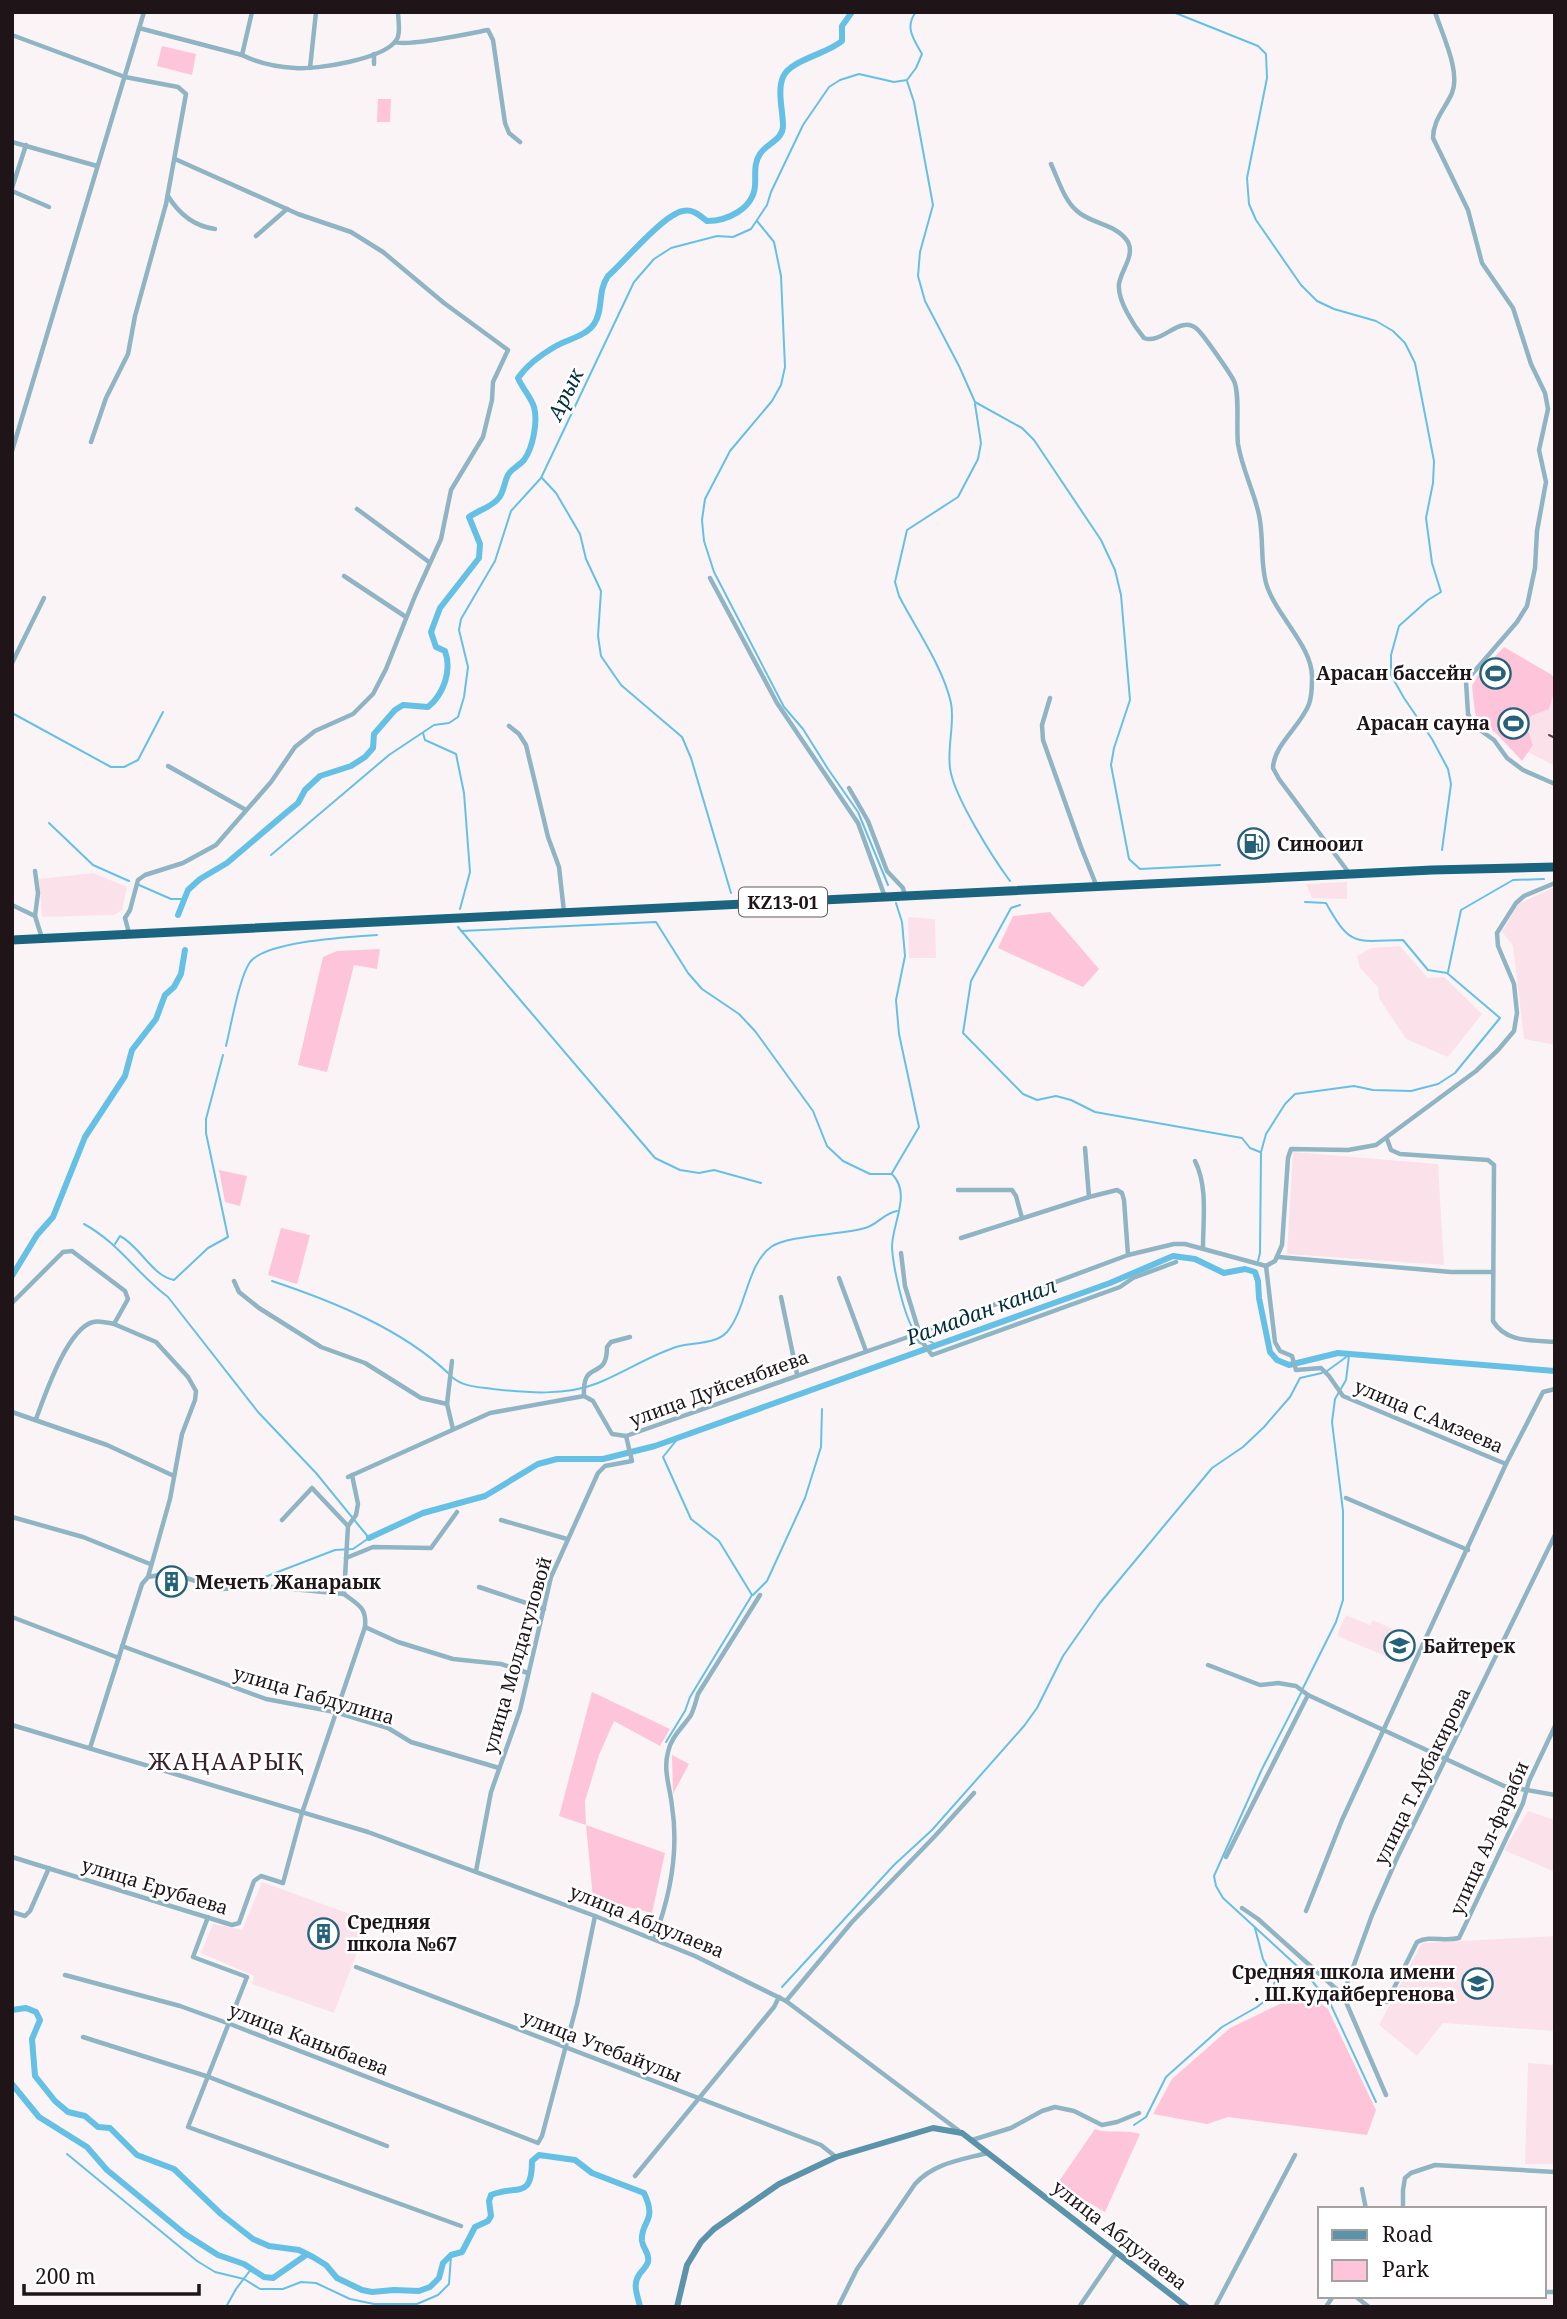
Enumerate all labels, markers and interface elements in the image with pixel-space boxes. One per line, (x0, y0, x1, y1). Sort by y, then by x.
water label: Арык (539, 362, 590, 427)
sports icon: Арасан бассейн (1478, 656, 1512, 690)
place label: Арасан бассейн (1316, 660, 1472, 686)
sports icon: Арасан сауна (1496, 706, 1530, 740)
place label: Арасан сауна (1357, 710, 1490, 736)
fuel station icon: Синооил (1237, 827, 1271, 861)
place label: Синооил (1277, 831, 1363, 857)
road number: KZ13-01 (739, 888, 827, 917)
water label: Рамадан канал (901, 1271, 1060, 1351)
street label: улица Дуйсенбиева (626, 1343, 812, 1433)
street label: улица С.Амзеева (1350, 1373, 1508, 1459)
street label: улица Молдагуловой (476, 1553, 558, 1757)
building icon: Мечеть Жанараык (155, 1565, 189, 1599)
place label: Мечеть Жанараык (195, 1569, 381, 1595)
school or university icon: Байтерек (1383, 1629, 1417, 1663)
place label: Байтерек (1423, 1633, 1516, 1659)
street label: улица Габдулина (230, 1660, 398, 1730)
street label: улица Т.Аубакирова (1368, 1683, 1476, 1869)
district label: ЖАҢААРЫҚ (147, 1745, 306, 1777)
street label: улица Ал-фараби (1443, 1757, 1535, 1919)
street label: улица Ерубаева (79, 1851, 231, 1921)
street label: улица Абдулаева (566, 1878, 728, 1964)
place label: Средняя школа №67 (347, 1909, 457, 1957)
building icon: Средняя школа №67 (307, 1916, 341, 1950)
place label: Средняя школа имени . Ш.Кудайбергенова (1232, 1959, 1455, 2007)
school or university icon: Средняя школа имени . Ш.Кудайбергенова (1461, 1966, 1495, 2000)
street label: улица Каныбаева (225, 1996, 393, 2082)
street label: улица Утебайулы (518, 2004, 686, 2088)
street label: улица Абдулаева (1047, 2174, 1193, 2296)
legend (1318, 2207, 1546, 2298)
text: Road (1382, 2220, 1433, 2248)
scale bar (24, 2252, 200, 2296)
text: Park (1382, 2255, 1429, 2283)
text: 200 m (35, 2262, 96, 2290)

